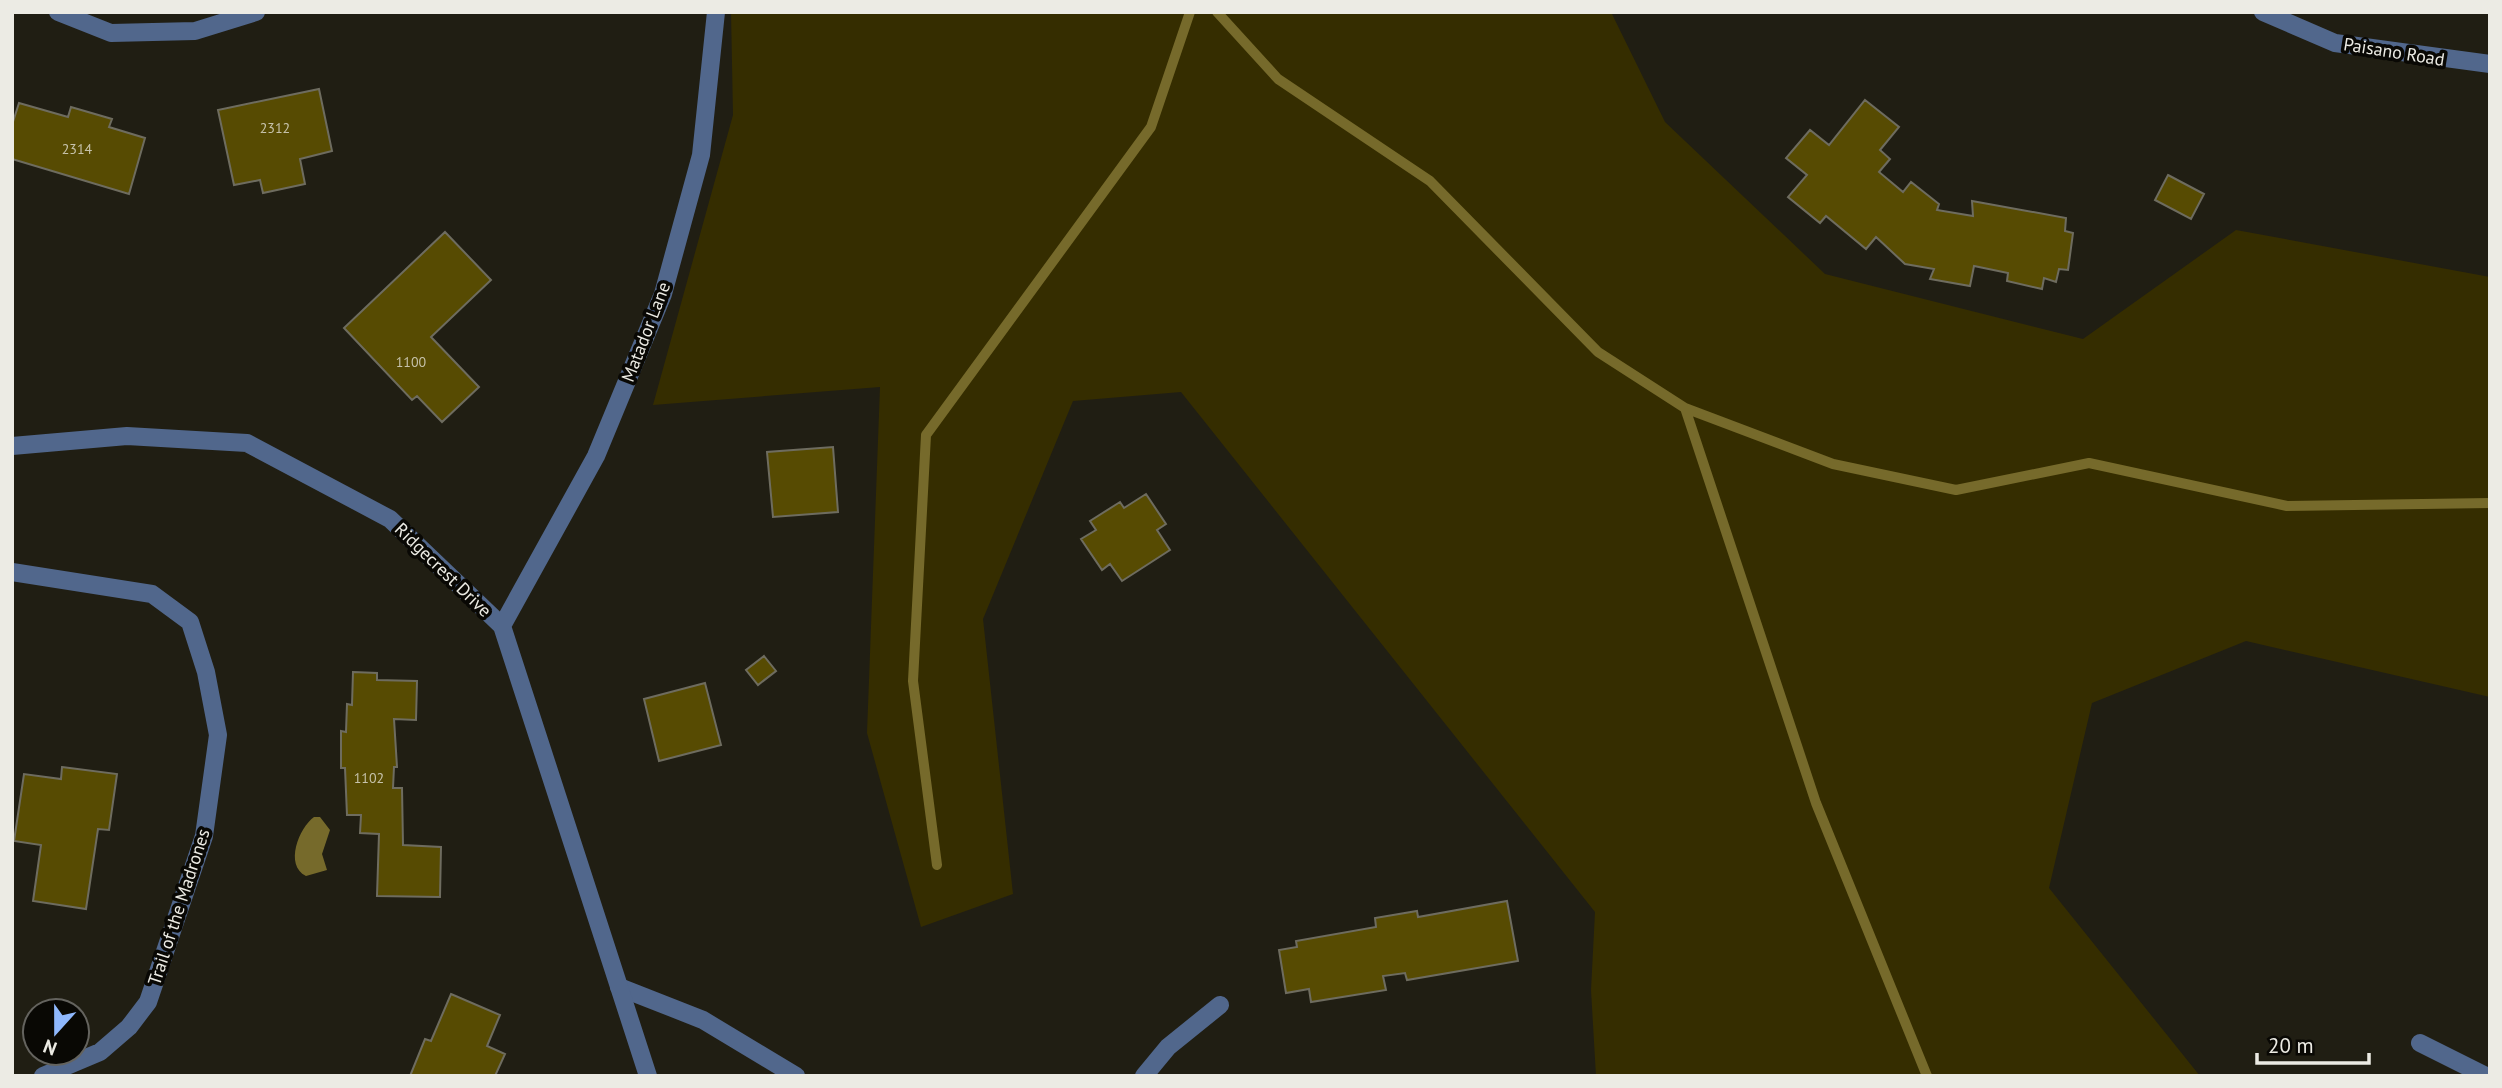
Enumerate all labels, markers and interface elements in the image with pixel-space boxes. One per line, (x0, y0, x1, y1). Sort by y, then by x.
street label: Paisano Road (2342, 32, 2446, 71)
house number: 2312 (260, 119, 290, 137)
house number: 2314 (62, 140, 93, 158)
street label: Matador Lane (616, 279, 675, 385)
house number: 1100 (396, 353, 427, 371)
street label: Ridgecrest Drive (390, 518, 497, 622)
house number: 1102 (354, 769, 384, 787)
street label: Trail of the Madrones (142, 826, 215, 988)
north arrow (21, 997, 91, 1067)
scale bar (2257, 1021, 2369, 1066)
text: 20 m (2268, 1032, 2314, 1059)
text: N (40, 1034, 60, 1061)

